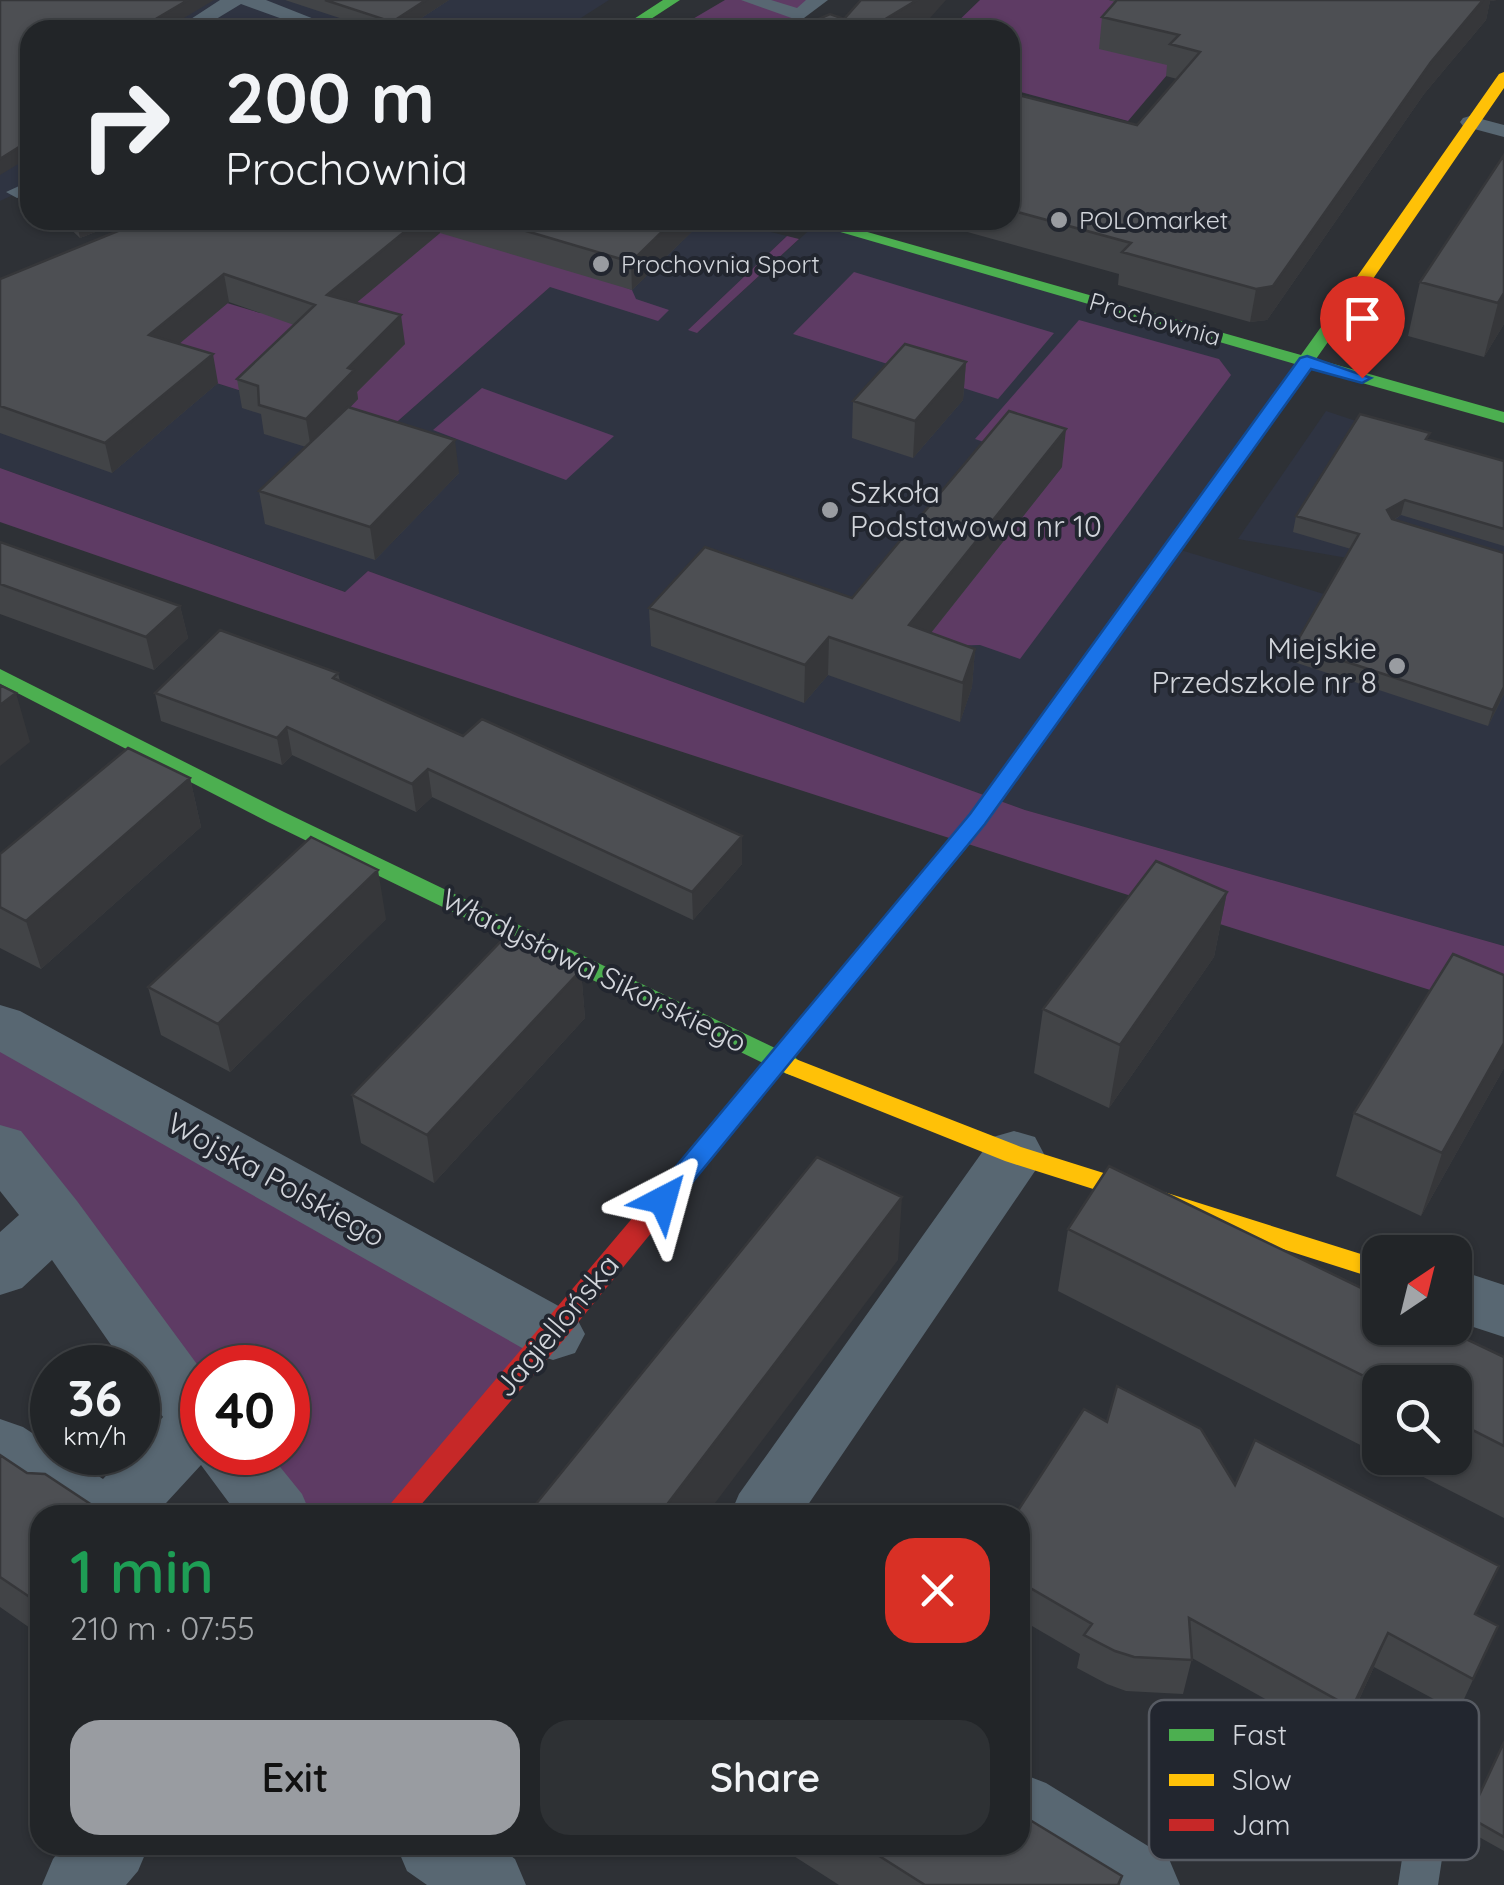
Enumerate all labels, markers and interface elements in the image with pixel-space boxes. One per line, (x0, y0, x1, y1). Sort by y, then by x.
text: 200 m (225, 53, 435, 141)
icon: right (60, 60, 190, 190)
text: Prochownia (225, 140, 468, 196)
place label: POLOmarket (1079, 204, 1228, 235)
marker: POLOmarket (1048, 209, 1070, 231)
place label: Prochovnia Sport (621, 248, 820, 279)
marker: Prochovnia Sport (590, 253, 612, 275)
pin (1320, 276, 1405, 379)
street label: Prochownia (1086, 285, 1224, 352)
icon: arrive (1335, 291, 1390, 346)
place label: Szkoła Podstawowa nr 10 (850, 473, 1102, 545)
marker: Szkoła Podstawowa nr 10 (819, 499, 841, 521)
place label: Miejskie Przedszkole nr 8 (1151, 629, 1377, 701)
marker: Miejskie Przedszkole nr 8 (1386, 655, 1408, 677)
street label: Władysława Sikorskiego (436, 880, 753, 1061)
street label: Wojska Polskiego (161, 1104, 392, 1255)
position arrow (611, 1148, 715, 1252)
north arrow (1362, 1235, 1472, 1345)
map controls (1362, 1235, 1472, 1475)
street label: Jagiellońska (486, 1246, 627, 1404)
speed limit sign: 40 (180, 1345, 310, 1475)
button: search (1362, 1365, 1472, 1475)
text: 36 (68, 1366, 122, 1429)
text: km/h (63, 1420, 127, 1451)
text: 1 min (70, 1533, 214, 1608)
button: close (885, 1538, 990, 1643)
text: 210 m · 07:55 (70, 1608, 255, 1648)
legend (1149, 1700, 1479, 1860)
text: Fast (1232, 1717, 1287, 1752)
button: Exit (70, 1720, 520, 1835)
button: Share (540, 1720, 990, 1835)
text: Slow (1232, 1762, 1292, 1797)
text: Jam (1232, 1807, 1291, 1842)

